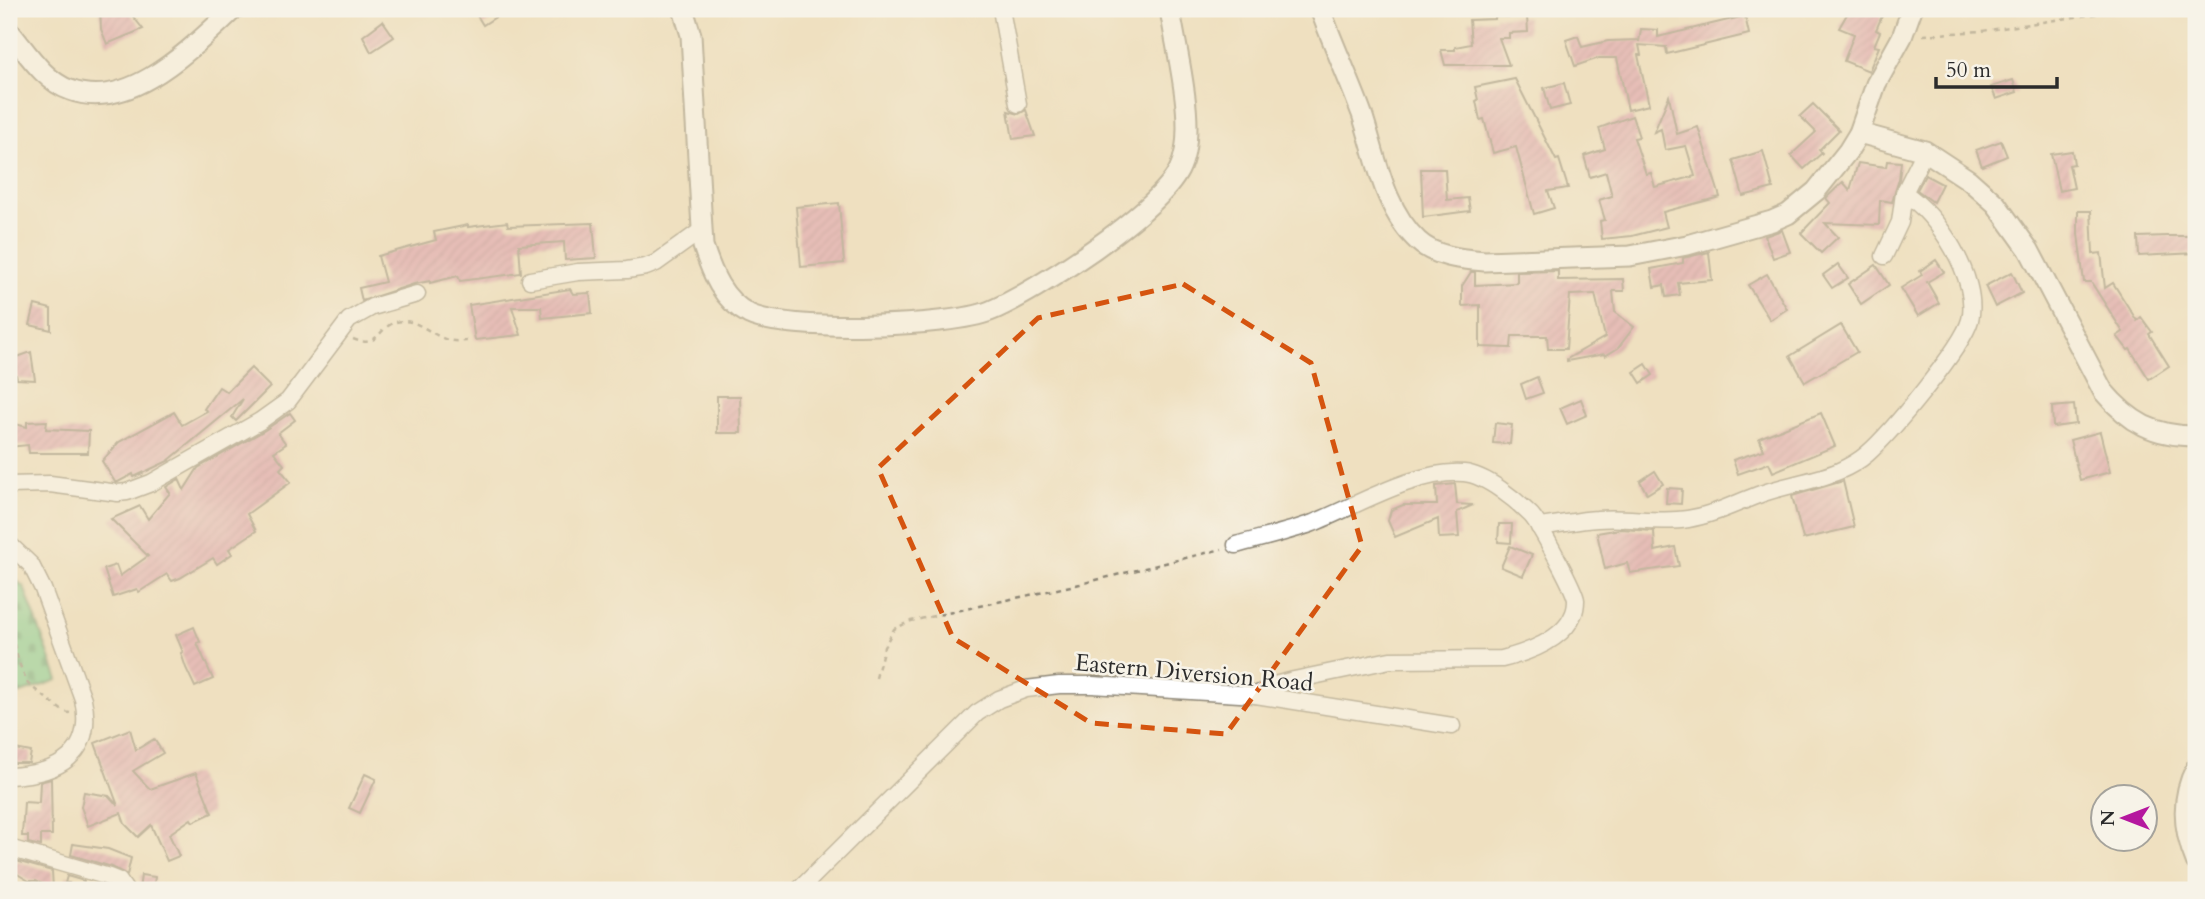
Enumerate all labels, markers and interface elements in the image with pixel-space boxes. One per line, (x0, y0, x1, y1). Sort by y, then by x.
scale bar (1936, 46, 2056, 90)
text: 50 m (1946, 56, 1991, 85)
street label: Eastern Diversion Road (1073, 646, 1315, 700)
north arrow (2090, 783, 2160, 853)
text: N (2095, 809, 2121, 826)

